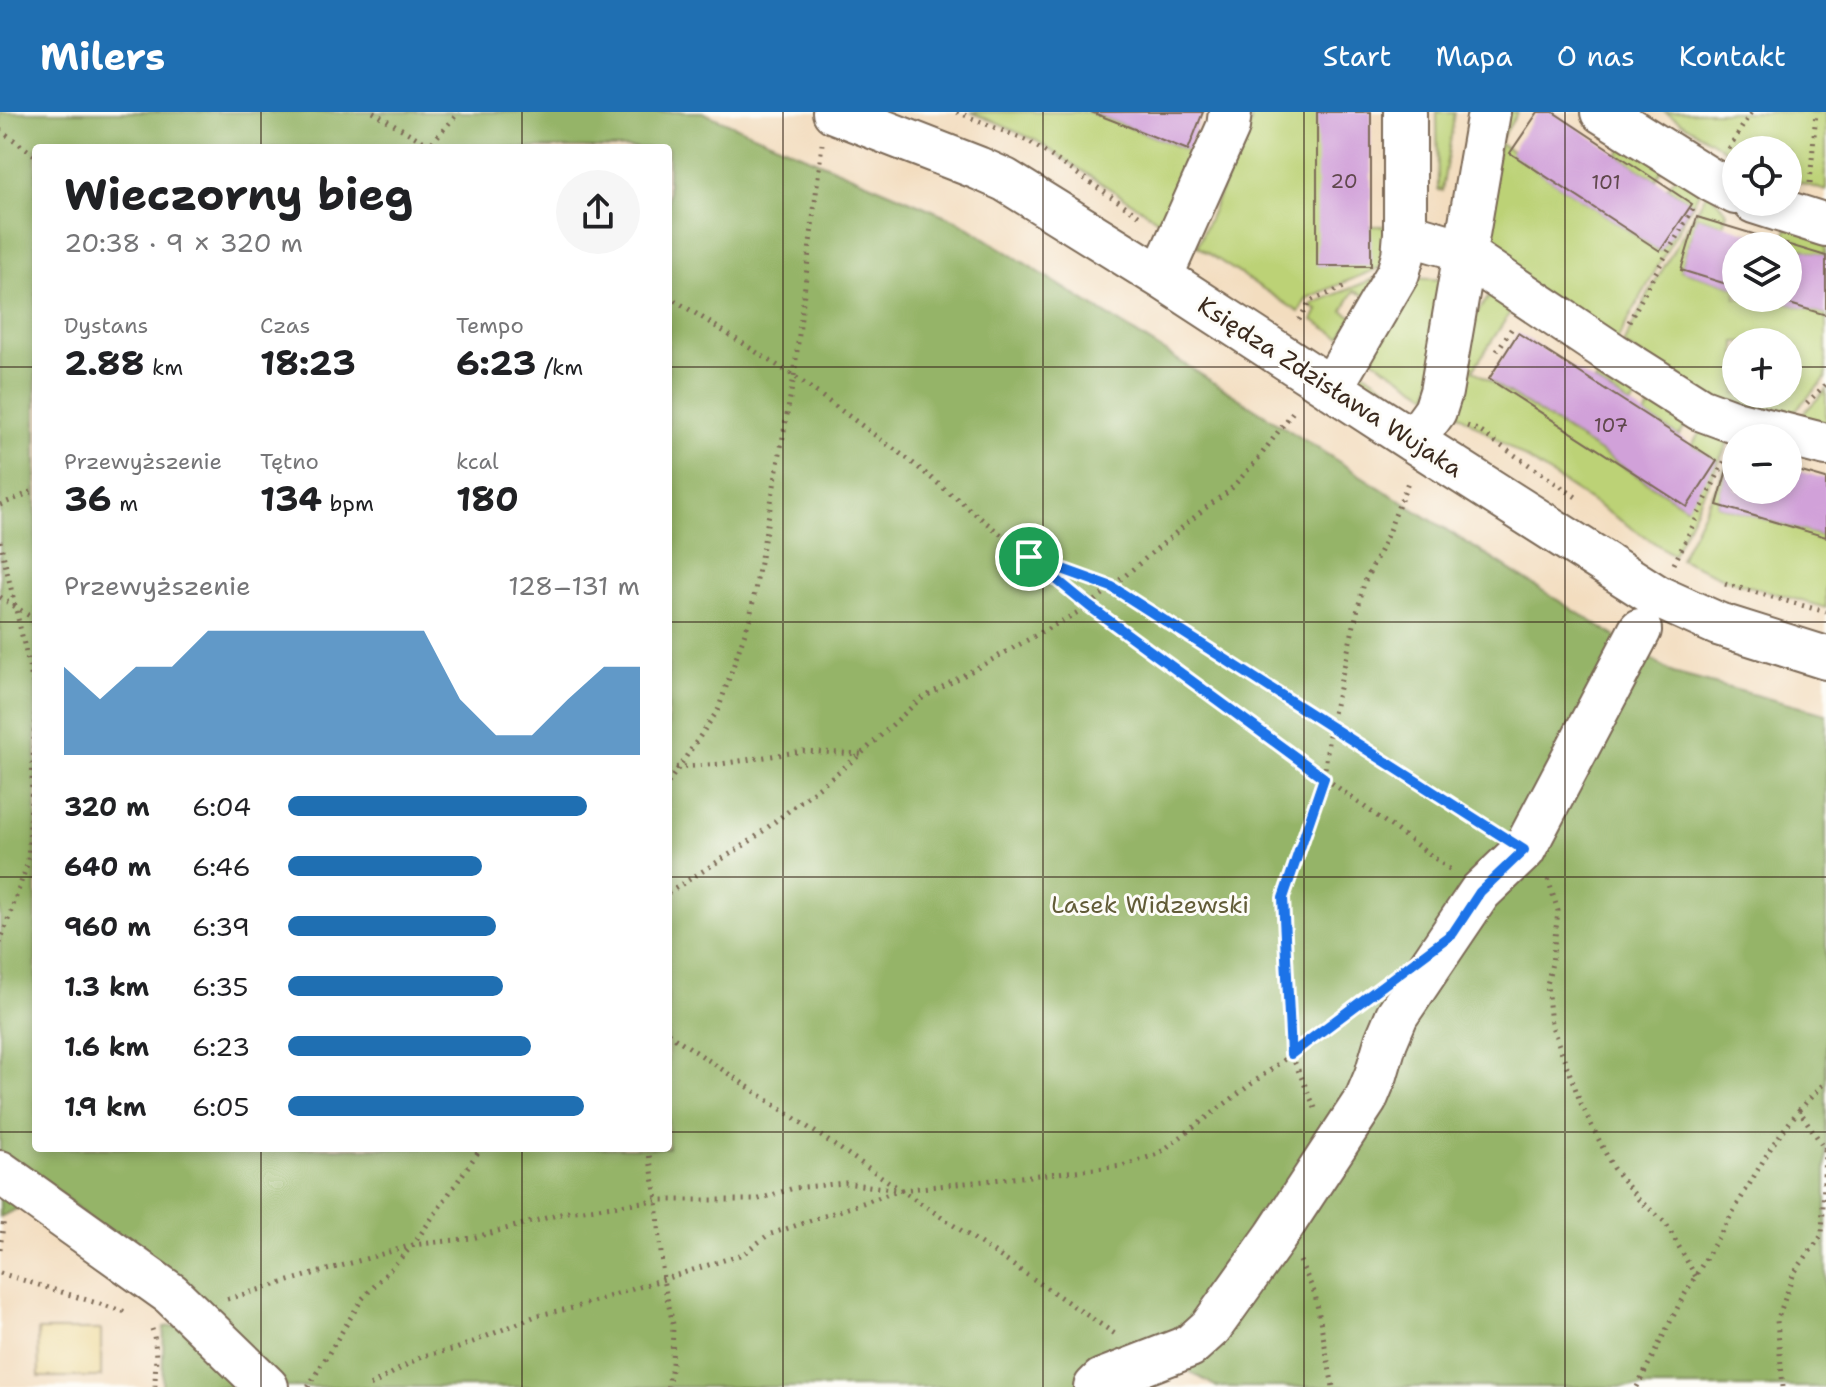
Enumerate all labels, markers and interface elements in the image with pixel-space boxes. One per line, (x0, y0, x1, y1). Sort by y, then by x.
text: Milers (40, 31, 165, 82)
text: Start (1323, 37, 1391, 75)
text: Mapa (1435, 37, 1513, 75)
text: O nas (1557, 37, 1635, 75)
text: Kontakt (1679, 37, 1786, 75)
map controls (1722, 136, 1802, 504)
button: locate (1722, 136, 1802, 216)
text: Wieczorny bieg (64, 165, 413, 224)
house number: 20 (1330, 168, 1358, 194)
house number: 101 (1591, 169, 1621, 195)
button: share (556, 170, 640, 254)
text: 20:38 · 9 × 320 m (64, 225, 303, 260)
button: layers (1722, 232, 1802, 312)
street label: Księdza Zdzisława Wujaka (1191, 289, 1469, 485)
text: Dystans (64, 311, 148, 340)
text: Czas (260, 311, 310, 340)
text: Tempo (456, 311, 524, 340)
button: + (1722, 328, 1802, 408)
text: 2.88 (64, 340, 145, 386)
text: 18:23 (260, 340, 356, 386)
text: 6:23 (456, 340, 536, 386)
text: km (145, 353, 183, 382)
text: /km (536, 353, 583, 382)
house number: 107 (1594, 412, 1628, 438)
button: − (1722, 424, 1802, 504)
text: Przewyższenie (64, 447, 222, 476)
text: Tętno (260, 447, 319, 476)
text: kcal (456, 447, 499, 476)
text: 36 (64, 476, 112, 522)
text: 134 (260, 476, 322, 522)
text: 180 (456, 476, 519, 522)
text: m (112, 489, 138, 518)
text: bpm (322, 489, 374, 518)
pin (995, 523, 1063, 591)
icon: arrive (1007, 535, 1051, 579)
text: Przewyższenie (64, 568, 251, 603)
text: 128–131 m (508, 568, 640, 603)
text: 320 m (64, 789, 150, 824)
text: 6:04 (192, 789, 251, 824)
text: 640 m (64, 849, 151, 884)
text: 6:46 (192, 849, 251, 884)
park label: Lasek Widzewski (1051, 889, 1249, 921)
text: 960 m (64, 909, 151, 944)
text: 6:39 (192, 909, 250, 944)
text: 1.3 km (64, 969, 149, 1004)
text: 6:35 (192, 969, 248, 1004)
text: 1.6 km (64, 1029, 149, 1064)
text: 6:23 (192, 1029, 250, 1064)
text: 1.9 km (64, 1089, 146, 1124)
text: 6:05 (192, 1089, 249, 1124)

